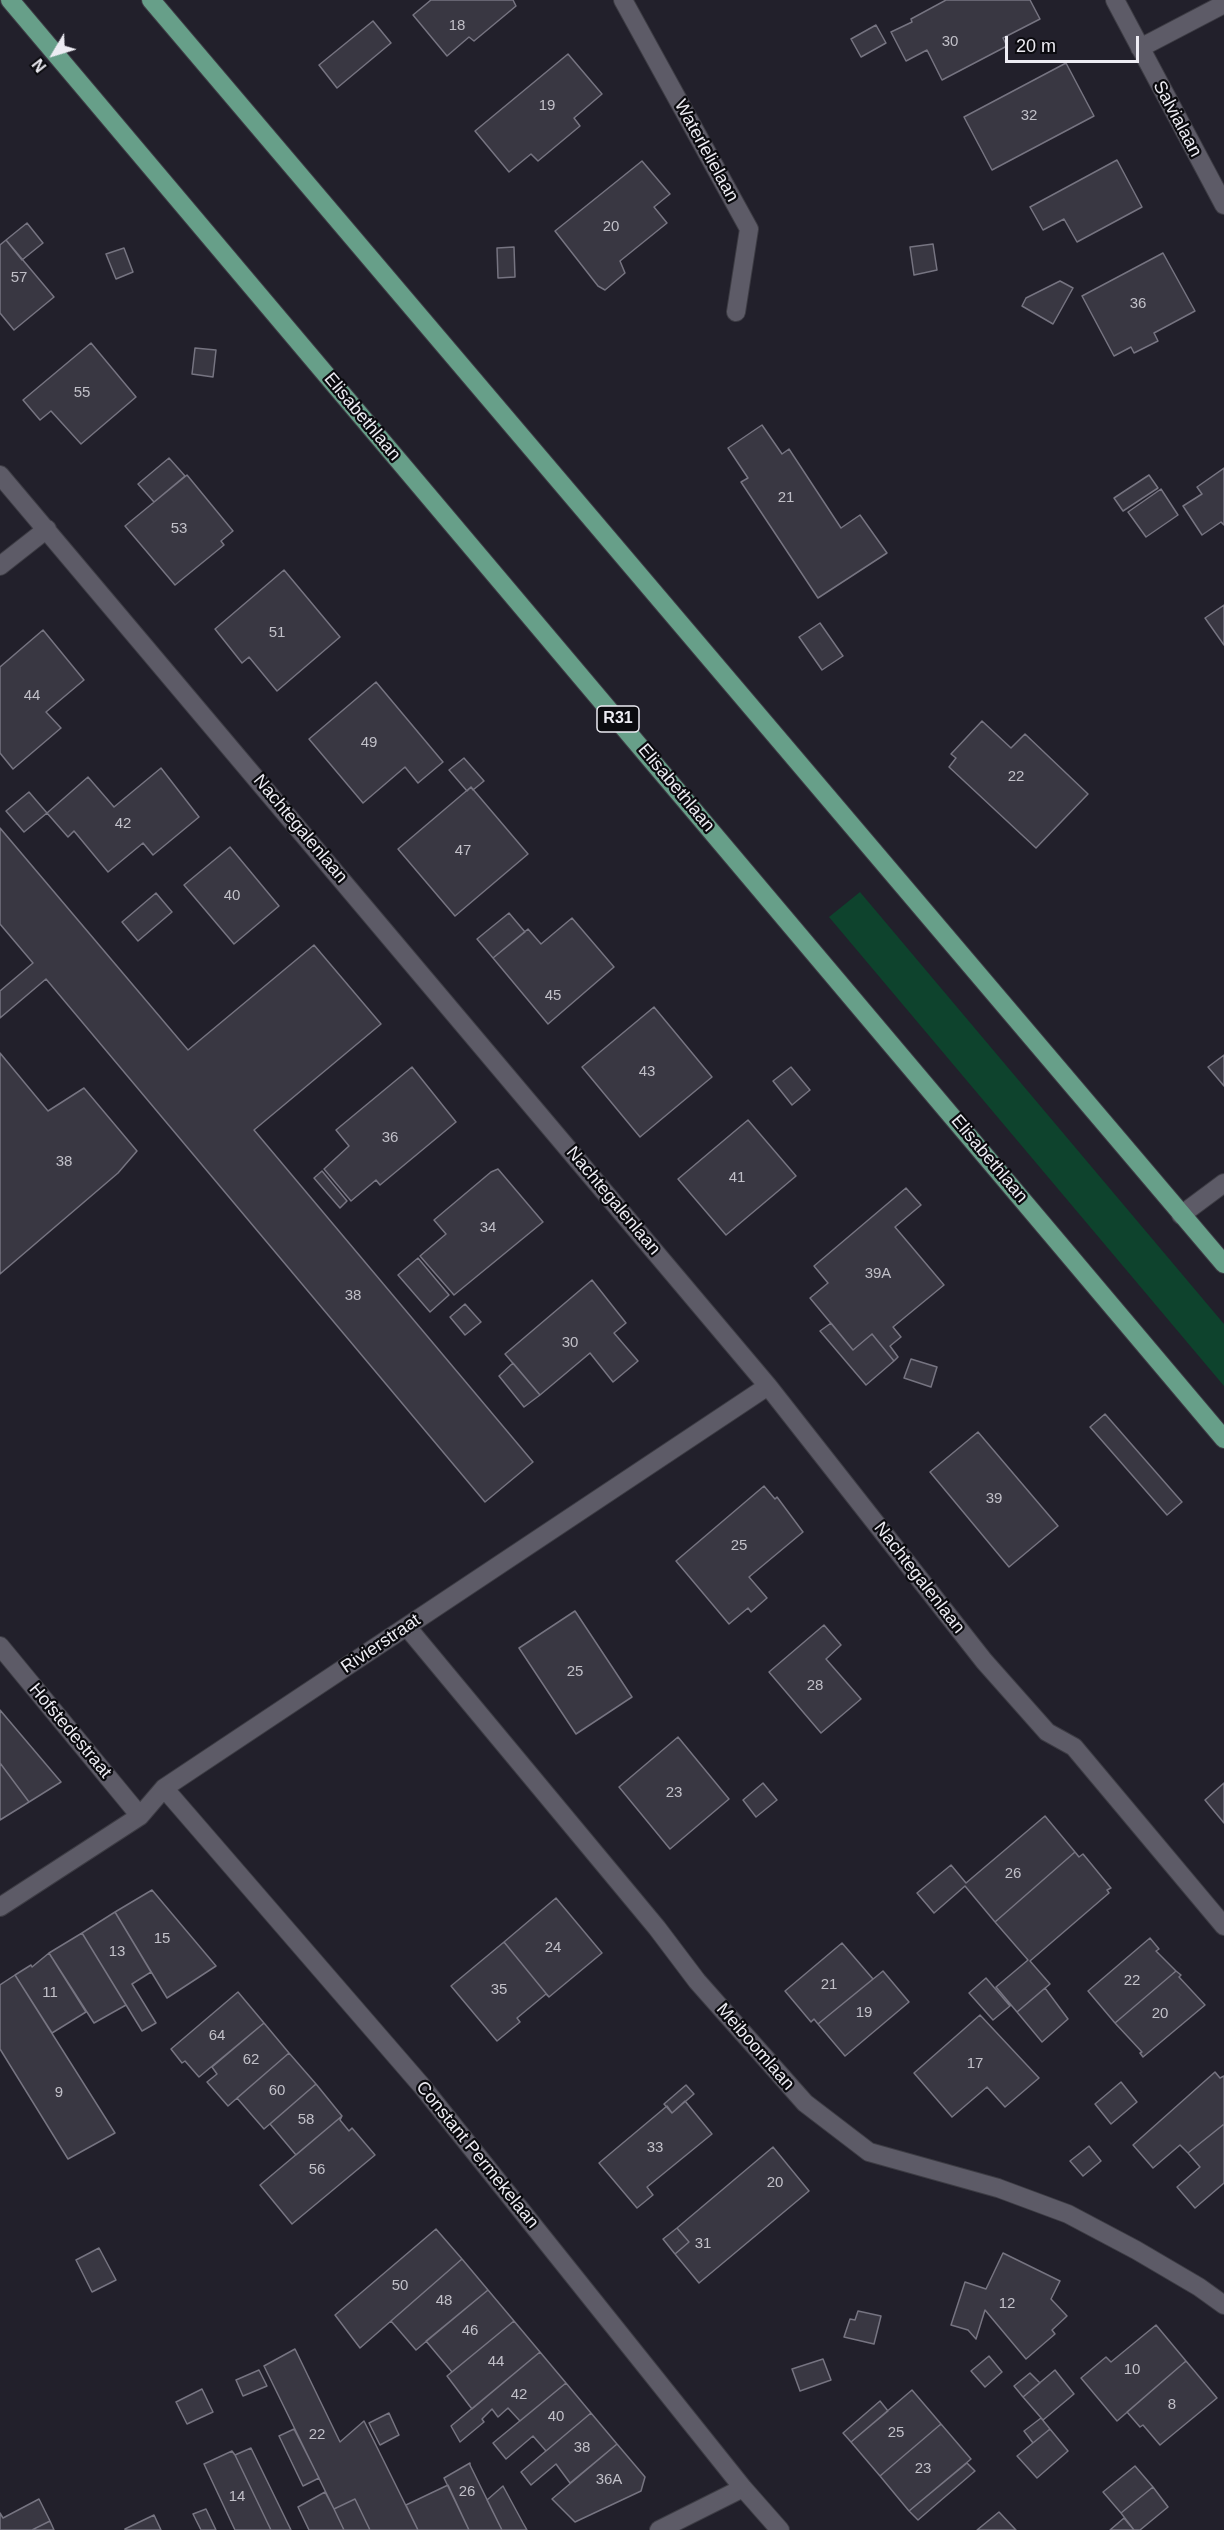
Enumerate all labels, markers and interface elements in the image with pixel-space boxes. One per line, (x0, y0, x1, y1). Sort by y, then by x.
house number: 18 (449, 17, 465, 35)
north arrow (24, 24, 84, 84)
scale bar (1008, 24, 1142, 62)
house number: 30 (942, 33, 958, 51)
text: 20 m (1016, 36, 1056, 56)
text: N (29, 56, 50, 75)
street label: Salvialaan (1148, 77, 1206, 161)
street label: Waterlelielaan (669, 96, 743, 206)
house number: 19 (539, 97, 555, 115)
house number: 32 (1021, 107, 1037, 125)
house number: 20 (603, 218, 619, 236)
house number: 57 (11, 269, 27, 287)
house number: 36 (1130, 295, 1146, 313)
street label: Elisabethlaan (319, 369, 405, 465)
house number: 55 (74, 384, 90, 402)
house number: 21 (778, 489, 794, 507)
house number: 53 (171, 520, 187, 538)
house number: 51 (269, 624, 285, 642)
house number: 44 (24, 687, 40, 705)
road number: R31 (597, 706, 639, 732)
house number: 49 (361, 734, 377, 752)
street label: Elisabethlaan (633, 740, 719, 836)
house number: 22 (1008, 768, 1024, 786)
street label: Nachtegalenlaan (248, 770, 352, 888)
house number: 42 (115, 815, 131, 833)
house number: 47 (455, 842, 471, 860)
house number: 40 (224, 887, 240, 905)
house number: 45 (545, 987, 561, 1005)
house number: 43 (639, 1063, 655, 1081)
street label: Elisabethlaan (946, 1111, 1032, 1207)
house number: 36 (382, 1129, 398, 1147)
street label: Nachtegalenlaan (561, 1142, 665, 1260)
house number: 38 (56, 1153, 72, 1171)
house number: 41 (729, 1169, 745, 1187)
house number: 34 (480, 1219, 496, 1237)
house number: 39A (865, 1265, 891, 1283)
house number: 38 (345, 1287, 361, 1305)
house number: 30 (562, 1334, 578, 1352)
house number: 39 (986, 1490, 1002, 1508)
street label: Nachtegalenlaan (869, 1518, 969, 1638)
house number: 25 (731, 1537, 747, 1555)
street label: Rivierstraat (337, 1610, 425, 1678)
house number: 25 (567, 1663, 583, 1681)
house number: 28 (807, 1677, 823, 1695)
street label: Hofstedestraat (24, 1679, 116, 1783)
house number: 23 (666, 1784, 682, 1802)
house number: 26 (1005, 1865, 1021, 1883)
house number: 15 (154, 1930, 170, 1948)
house number: 24 (545, 1939, 561, 1957)
house number: 13 (109, 1943, 125, 1961)
house number: 22 (1124, 1972, 1140, 1990)
house number: 21 (821, 1976, 837, 1994)
house number: 35 (491, 1981, 507, 1999)
house number: 11 (42, 1984, 58, 2002)
street label: Meiboomlaan (711, 1999, 799, 2095)
house number: 19 (856, 2004, 872, 2022)
house number: 20 (1152, 2005, 1168, 2023)
house number: 64 (209, 2027, 225, 2045)
house number: 62 (243, 2051, 259, 2069)
house number: 17 (967, 2055, 983, 2073)
street label: Constant Permekelaan (411, 2077, 543, 2233)
house number: 60 (269, 2082, 285, 2100)
house number: 9 (55, 2084, 63, 2102)
house number: 58 (298, 2111, 314, 2129)
house number: 33 (647, 2139, 663, 2157)
house number: 56 (309, 2161, 325, 2179)
house number: 20 (767, 2174, 783, 2192)
house number: 31 (695, 2235, 711, 2253)
house number: 50 (392, 2277, 408, 2295)
house number: 48 (436, 2292, 452, 2310)
house number: 12 (999, 2295, 1015, 2313)
house number: 46 (462, 2322, 478, 2340)
house number: 44 (488, 2353, 504, 2371)
house number: 10 (1124, 2361, 1140, 2379)
house number: 42 (511, 2386, 527, 2404)
house number: 8 (1168, 2396, 1176, 2414)
house number: 40 (548, 2408, 564, 2426)
house number: 25 (888, 2424, 904, 2442)
house number: 22 (309, 2426, 325, 2444)
house number: 38 (574, 2439, 590, 2457)
house number: 23 (915, 2460, 931, 2478)
house number: 36A (596, 2471, 622, 2489)
house number: 26 (459, 2483, 475, 2501)
house number: 14 (229, 2488, 245, 2506)

